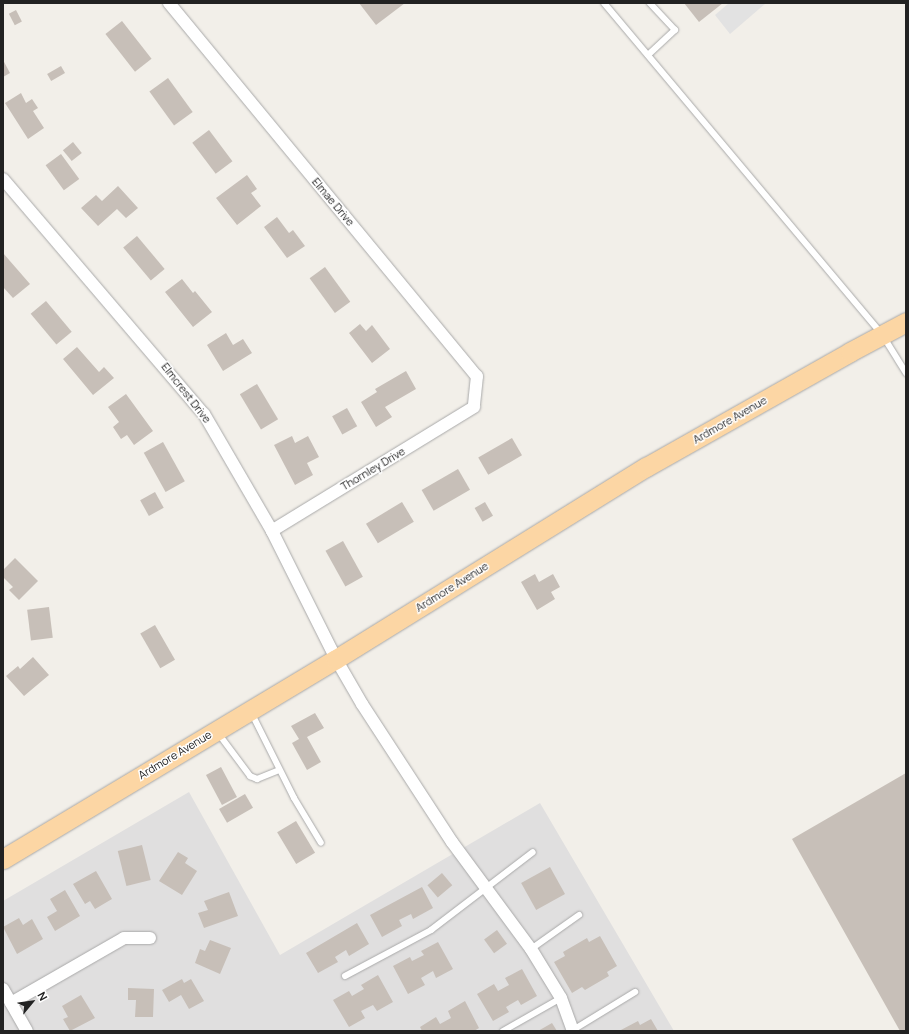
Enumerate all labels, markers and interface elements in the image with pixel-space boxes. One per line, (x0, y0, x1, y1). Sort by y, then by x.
street label: Elmae Drive (309, 175, 357, 229)
street label: Elmcrest Drive (158, 360, 214, 426)
street label: Ardmore Avenue (691, 393, 769, 447)
street label: Thornley Drive (338, 445, 408, 493)
street label: Ardmore Avenue (413, 559, 491, 615)
street label: Ardmore Avenue (136, 728, 214, 782)
north arrow (12, 982, 52, 1022)
text: N (34, 989, 51, 1003)

